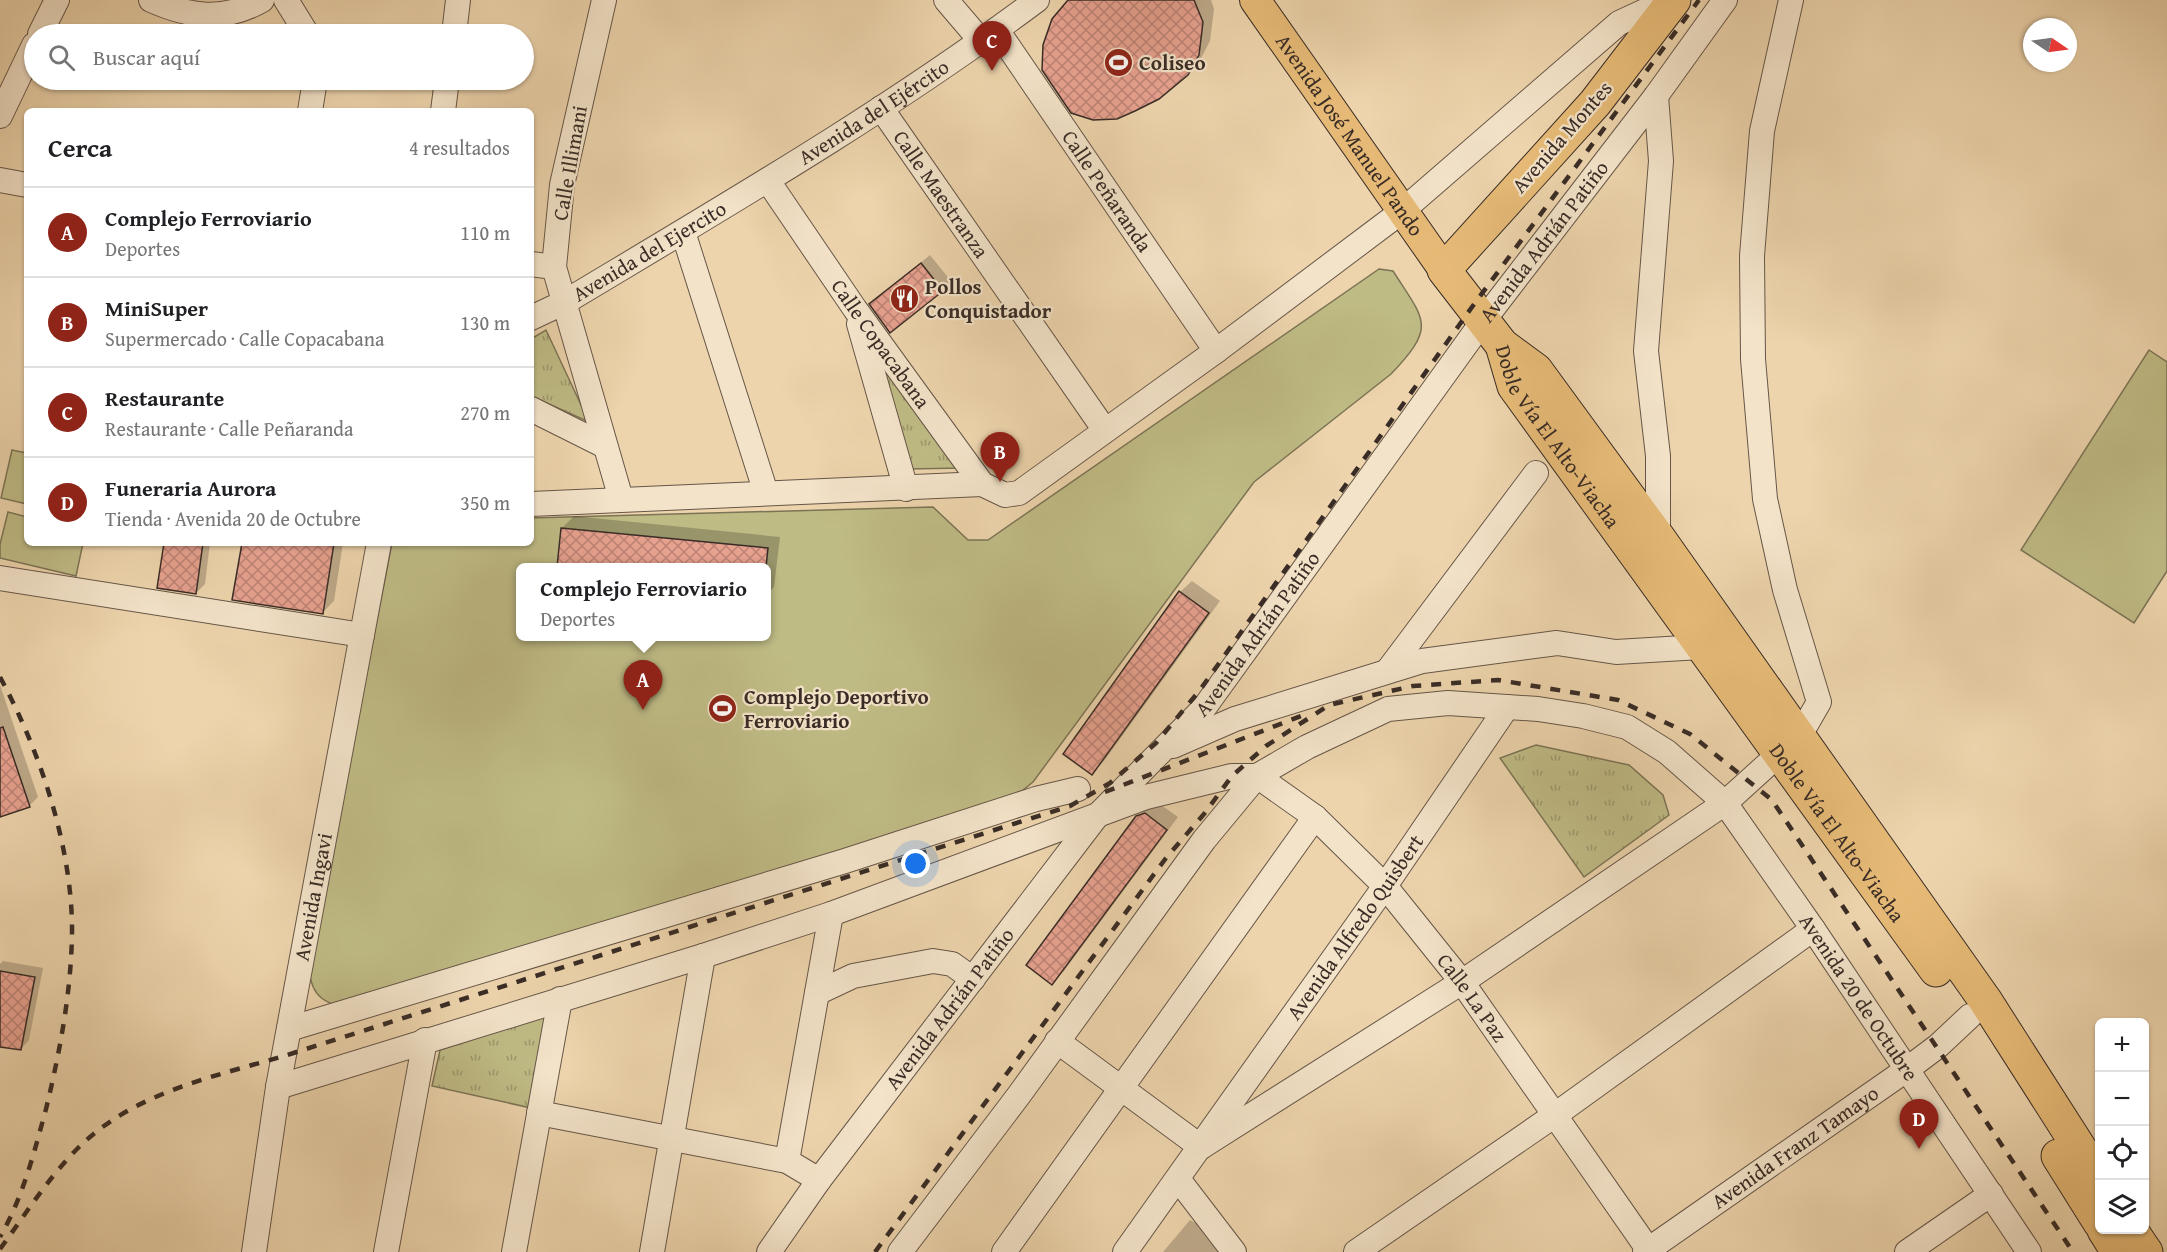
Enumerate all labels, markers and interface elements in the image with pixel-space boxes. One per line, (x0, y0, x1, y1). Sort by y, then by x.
north arrow (2023, 18, 2077, 72)
pin: C (972, 22, 1012, 71)
search box (24, 24, 534, 90)
street label: Avenida José Manuel Pando (1268, 27, 1432, 242)
icon: search (45, 41, 78, 74)
text: Buscar aquí (93, 41, 200, 73)
sports icon: Coliseo (1102, 47, 1134, 79)
place label: Coliseo (1139, 47, 1206, 78)
street label: Avenida del Ejército (792, 51, 955, 172)
street label: Avenida Montes (1504, 74, 1619, 200)
street label: Calle Illimani (544, 103, 595, 223)
street label: Calle Peñaranda (1055, 123, 1160, 258)
street label: Calle Maestranza (886, 124, 997, 264)
text: Cerca (48, 128, 112, 167)
text: 4 resultados (409, 133, 510, 162)
street label: Avenida Adrián Patiño (1471, 154, 1616, 329)
street label: Avenida del Ejercito (566, 193, 732, 309)
text: Complejo Ferroviario (105, 202, 312, 234)
text: A (61, 218, 74, 247)
text: 110 m (460, 218, 510, 247)
text: Deportes (105, 234, 180, 263)
place label: Pollos Conquistador (925, 271, 1052, 326)
street label: Calle Copacabana (824, 273, 938, 415)
restaurant icon: Pollos Conquistador (888, 283, 920, 315)
text: MiniSuper (105, 292, 208, 324)
text: B (61, 308, 74, 337)
text: 130 m (460, 308, 510, 337)
text: Supermercado · Calle Copacabana (105, 324, 384, 353)
street label: Doble Vía El Alto-Viacha (1488, 341, 1628, 535)
text: Restaurante (105, 382, 224, 414)
text: C (62, 398, 73, 427)
text: 270 m (460, 398, 510, 427)
text: Restaurante · Calle Peñaranda (105, 414, 354, 443)
pin: B (980, 432, 1020, 482)
text: Funeraria Aurora (105, 472, 276, 504)
text: D (61, 488, 74, 517)
text: 350 m (460, 488, 510, 517)
text: Tienda · Avenida 20 de Octubre (105, 504, 361, 533)
street label: Avenida Adrián Patiño (1188, 545, 1327, 724)
popup (516, 563, 771, 641)
text: Complejo Ferroviario (540, 572, 747, 604)
text: Deportes (540, 604, 615, 633)
pin: A (624, 660, 662, 710)
place label: Complejo Deportivo Ferroviario (744, 681, 929, 736)
sports icon: Complejo Deportivo Ferroviario (707, 693, 739, 725)
street label: Doble Vía El Alto-Viacha (1762, 737, 1913, 929)
street label: Avenida Alfredo Quisbert (1279, 828, 1431, 1026)
street label: Avenida Ingavi (286, 830, 340, 963)
your location (901, 849, 930, 878)
street label: Avenida 20 de Octubre (1792, 907, 1926, 1087)
street label: Avenida Adrián Patiño (877, 921, 1021, 1096)
street label: Calle La Paz (1430, 946, 1515, 1048)
map controls (2095, 1018, 2149, 1234)
button: + (2095, 1018, 2149, 1072)
button: − (2095, 1072, 2149, 1126)
street label: Avenida Franz Tamayo (1705, 1078, 1885, 1216)
pin: D (1900, 1100, 1938, 1149)
button: locate (2095, 1126, 2149, 1180)
button: layers (2095, 1180, 2149, 1234)

